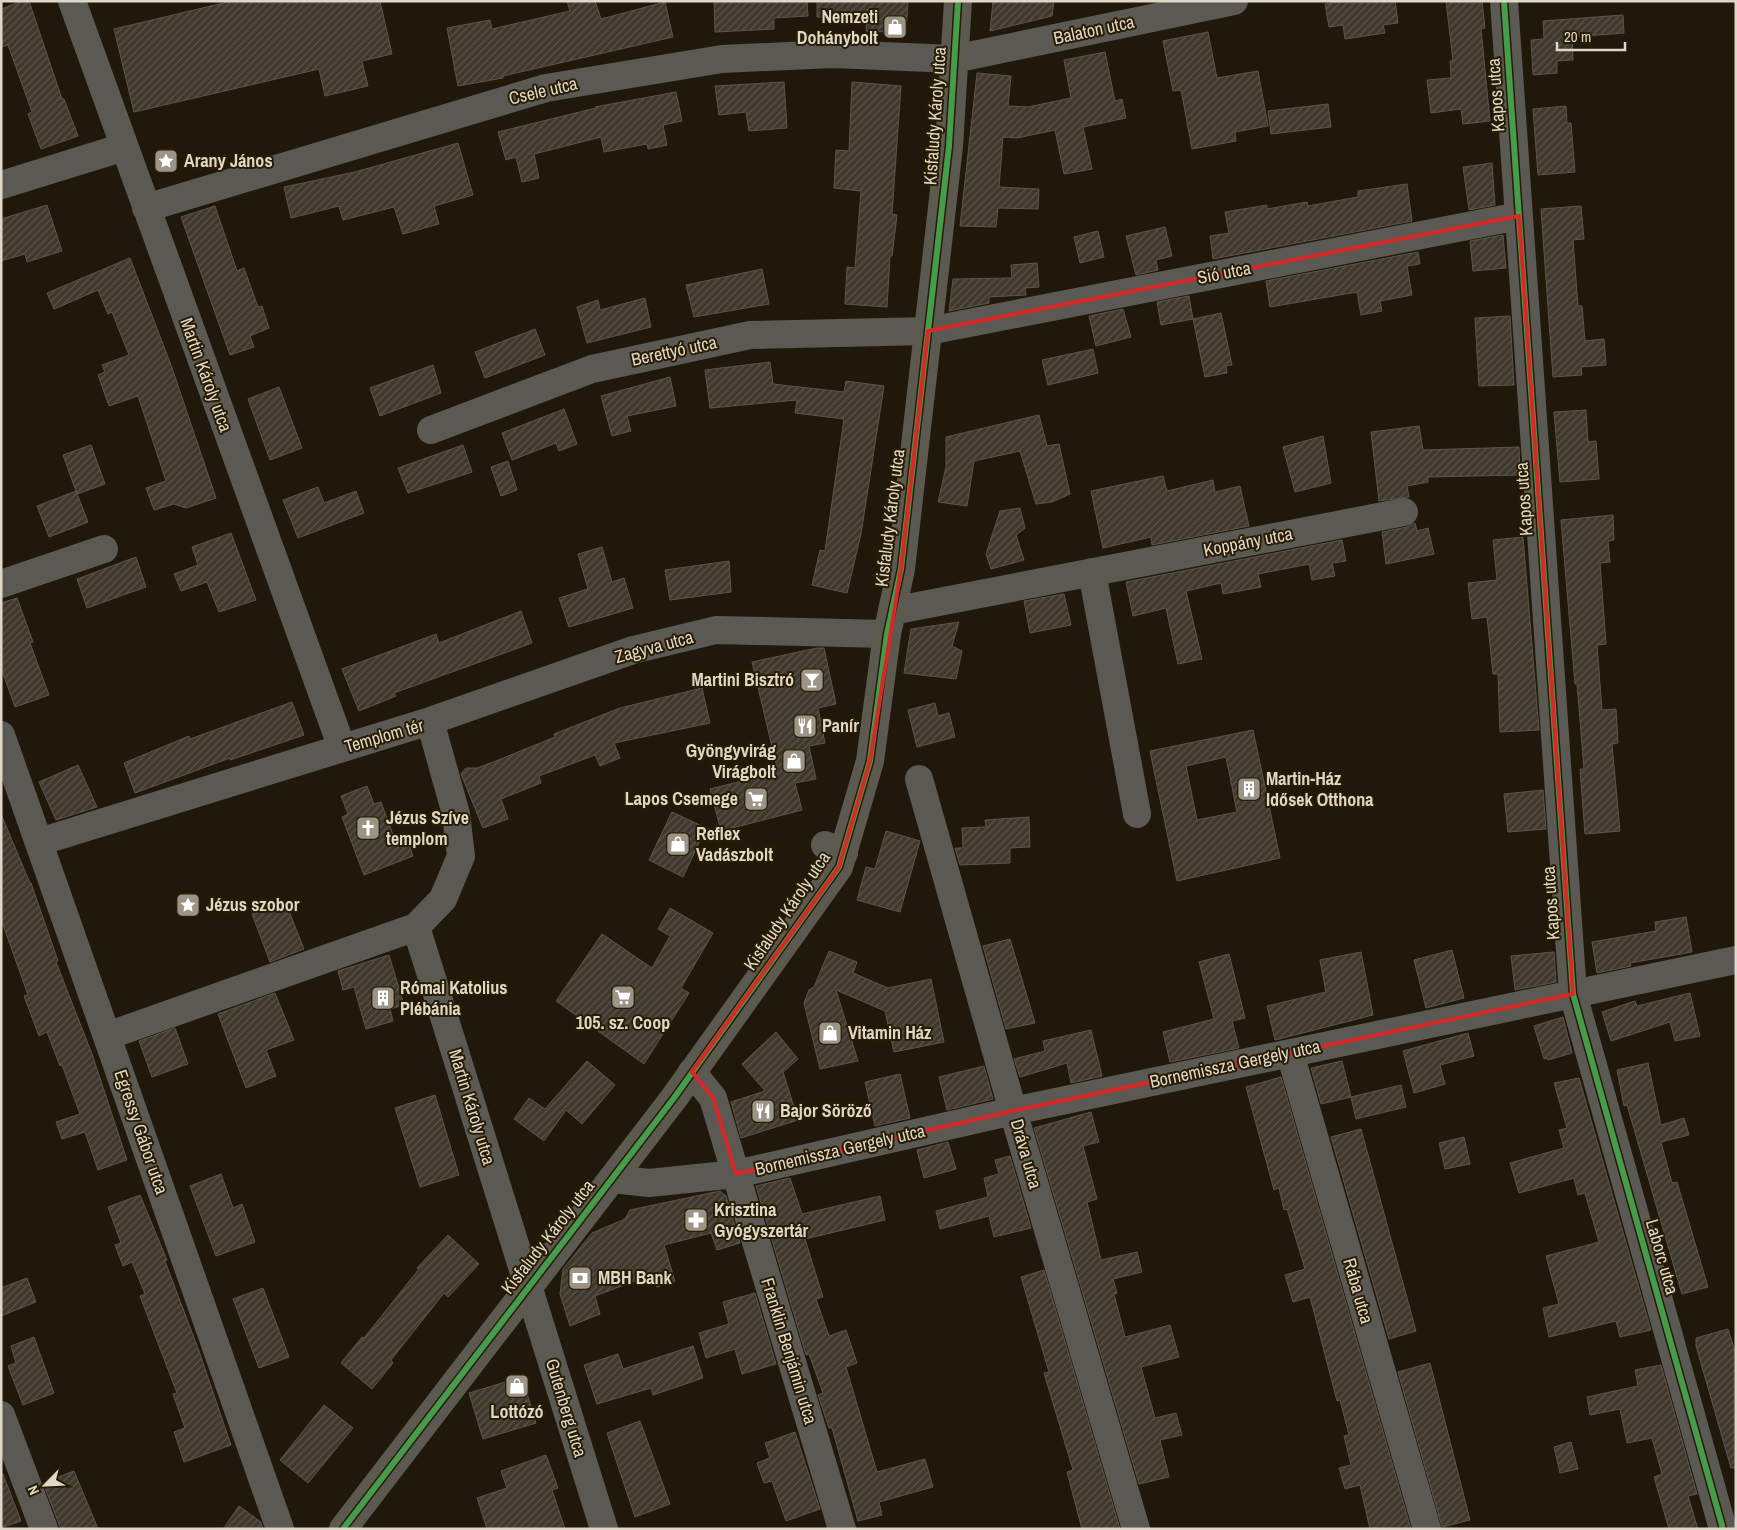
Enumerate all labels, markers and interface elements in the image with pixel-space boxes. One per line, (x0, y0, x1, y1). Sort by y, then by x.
place label: Nemzeti Dohánybolt (797, 4, 878, 50)
street label: Balaton utca (1051, 9, 1137, 50)
shop icon: Nemzeti Dohánybolt (882, 14, 908, 40)
scale bar (1557, 20, 1624, 52)
text: 20 m (1564, 26, 1591, 47)
street label: Kisfaludy Károly utca (917, 46, 952, 186)
street label: Kapos utca (1480, 57, 1511, 133)
street label: Csele utca (506, 70, 580, 111)
place icon: Arany János (153, 148, 179, 174)
place label: Arany János (184, 148, 273, 173)
street label: Sió utca (1195, 255, 1253, 290)
street label: Martin Károly utca (174, 314, 239, 435)
street label: Berettyó utca (629, 329, 719, 372)
street label: Kisfaludy Károly utca (869, 448, 910, 588)
street label: Kapos utca (1508, 461, 1539, 537)
street label: Koppány utca (1201, 521, 1295, 562)
street label: Zagyva utca (612, 624, 696, 669)
place label: Martini Bisztró (691, 667, 794, 692)
bar icon: Martini Bisztró (799, 667, 825, 693)
street label: Templom tér (341, 712, 426, 759)
restaurant icon: Panír (792, 713, 818, 739)
place label: Panír (822, 713, 859, 738)
place label: Gyöngyvirág Virágbolt (686, 738, 776, 784)
shop icon: Gyöngyvirág Virágbolt (781, 748, 807, 774)
place label: Martin-Ház Idősek Otthona (1266, 766, 1374, 812)
building icon: Martin-Ház Idősek Otthona (1236, 776, 1262, 802)
place label: Lapos Csemege (625, 786, 738, 811)
supermarket icon: Lapos Csemege (743, 786, 769, 812)
place label: Jézus Szíve templom (386, 805, 469, 851)
church icon: Jézus Szíve templom (355, 815, 381, 841)
place label: Reflex Vadászbolt (696, 821, 773, 867)
shop icon: Reflex Vadászbolt (665, 831, 691, 857)
street label: Kisfaludy Károly utca (737, 846, 836, 975)
street label: Kapos utca (1535, 865, 1566, 941)
place icon: Jézus szobor (175, 892, 201, 918)
place label: Jézus szobor (206, 892, 300, 917)
place label: Római Katolius Plébánia (400, 975, 507, 1021)
supermarket icon: 105. sz. Coop (610, 984, 636, 1010)
building icon: Római Katolius Plébánia (370, 985, 396, 1011)
place label: 105. sz. Coop (576, 1010, 670, 1035)
shop icon: Vitamin Ház (817, 1020, 843, 1046)
place label: Vitamin Ház (848, 1020, 932, 1045)
street label: Bornemissza Gergely utca (1147, 1033, 1323, 1094)
street label: Martin Károly utca (443, 1046, 502, 1168)
street label: Egressy Gábor utca (108, 1066, 175, 1198)
restaurant icon: Bajor Söröző (750, 1098, 776, 1124)
place label: Bajor Söröző (780, 1098, 872, 1123)
street label: Dráva utca (1005, 1116, 1048, 1192)
street label: Bornemissza Gergely utca (752, 1118, 927, 1181)
street label: Kisfaludy Károly utca (495, 1174, 600, 1299)
place label: Krisztina Gyógyszertár (714, 1197, 809, 1243)
pharmacy icon: Krisztina Gyógyszertár (683, 1207, 709, 1233)
street label: Laborc utca (1640, 1216, 1685, 1297)
street label: Rába utca (1337, 1255, 1380, 1327)
bank icon: MBH Bank (567, 1265, 593, 1291)
place label: MBH Bank (598, 1265, 673, 1290)
street label: Franklin Benjámin utca (755, 1275, 824, 1427)
street label: Gutenberg utca (540, 1356, 593, 1460)
shop icon: Lottózó (504, 1373, 530, 1399)
place label: Lottózó (490, 1399, 544, 1424)
north arrow (20, 1460, 70, 1510)
text: N (23, 1483, 43, 1498)

